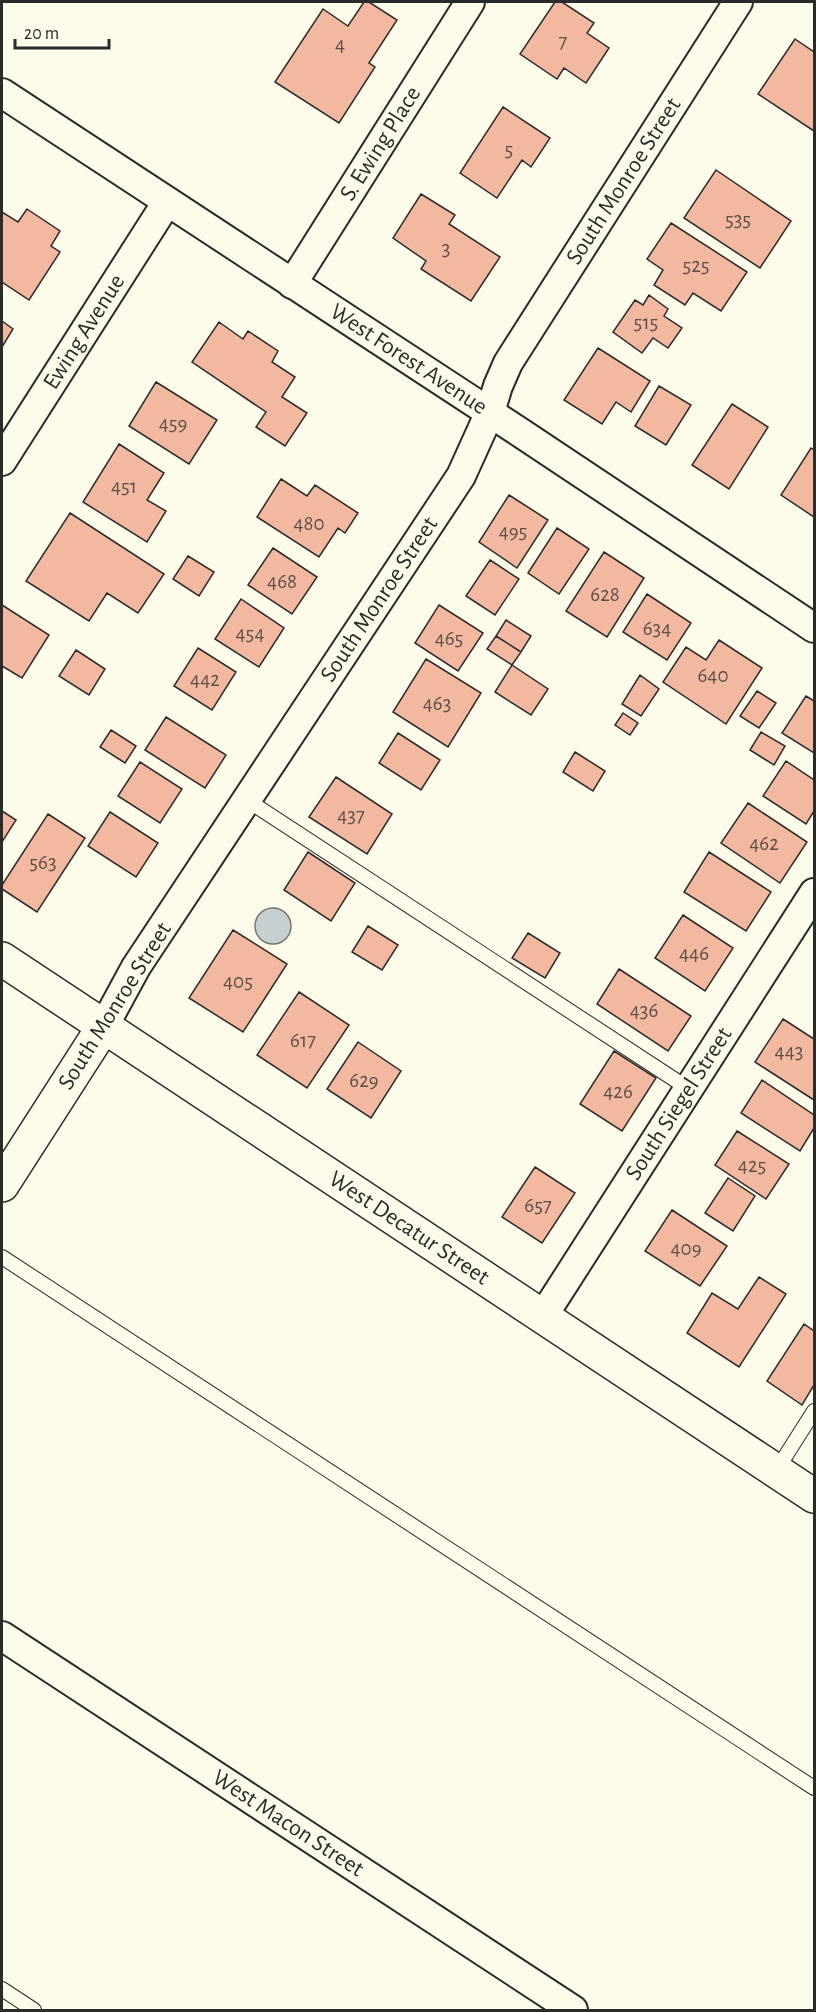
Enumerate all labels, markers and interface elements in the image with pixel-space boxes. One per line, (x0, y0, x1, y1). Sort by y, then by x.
scale bar (15, 12, 110, 50)
text: 20 m (24, 25, 59, 43)
house number: 7 (559, 31, 568, 52)
house number: 4 (335, 34, 345, 55)
street label: S. Ewing Place (336, 82, 425, 205)
street label: South Monroe Street (562, 93, 686, 269)
house number: 5 (505, 139, 513, 160)
house number: 535 (725, 209, 751, 230)
house number: 3 (442, 238, 450, 259)
house number: 525 (682, 255, 710, 276)
street label: Ewing Avenue (39, 270, 129, 394)
street label: West Forest Avenue (326, 299, 491, 419)
house number: 515 (634, 312, 658, 333)
house number: 459 (159, 413, 187, 434)
house number: 451 (111, 476, 137, 497)
street label: South Monroe Street (316, 512, 443, 686)
house number: 480 (293, 513, 325, 534)
house number: 495 (499, 521, 527, 542)
house number: 468 (267, 571, 297, 592)
house number: 628 (590, 584, 620, 605)
house number: 634 (643, 618, 671, 639)
house number: 454 (236, 623, 264, 644)
house number: 465 (435, 628, 463, 649)
house number: 640 (697, 665, 729, 686)
house number: 442 (190, 669, 220, 690)
house number: 463 (423, 693, 451, 714)
house number: 437 (337, 805, 365, 826)
house number: 462 (749, 833, 779, 854)
house number: 563 (29, 852, 57, 873)
street label: South Monroe Street (54, 918, 176, 1094)
house number: 446 (679, 943, 709, 964)
house number: 405 (223, 971, 253, 992)
house number: 436 (630, 1000, 658, 1021)
street label: South Siegel Street (621, 1023, 737, 1184)
house number: 617 (290, 1030, 316, 1051)
house number: 443 (775, 1041, 803, 1062)
house number: 629 (349, 1070, 379, 1091)
house number: 426 (603, 1081, 633, 1102)
house number: 425 (738, 1155, 766, 1176)
street label: West Decatur Street (325, 1167, 494, 1290)
house number: 657 (524, 1195, 552, 1216)
house number: 409 (670, 1238, 702, 1259)
street label: West Macon Street (208, 1765, 368, 1882)

